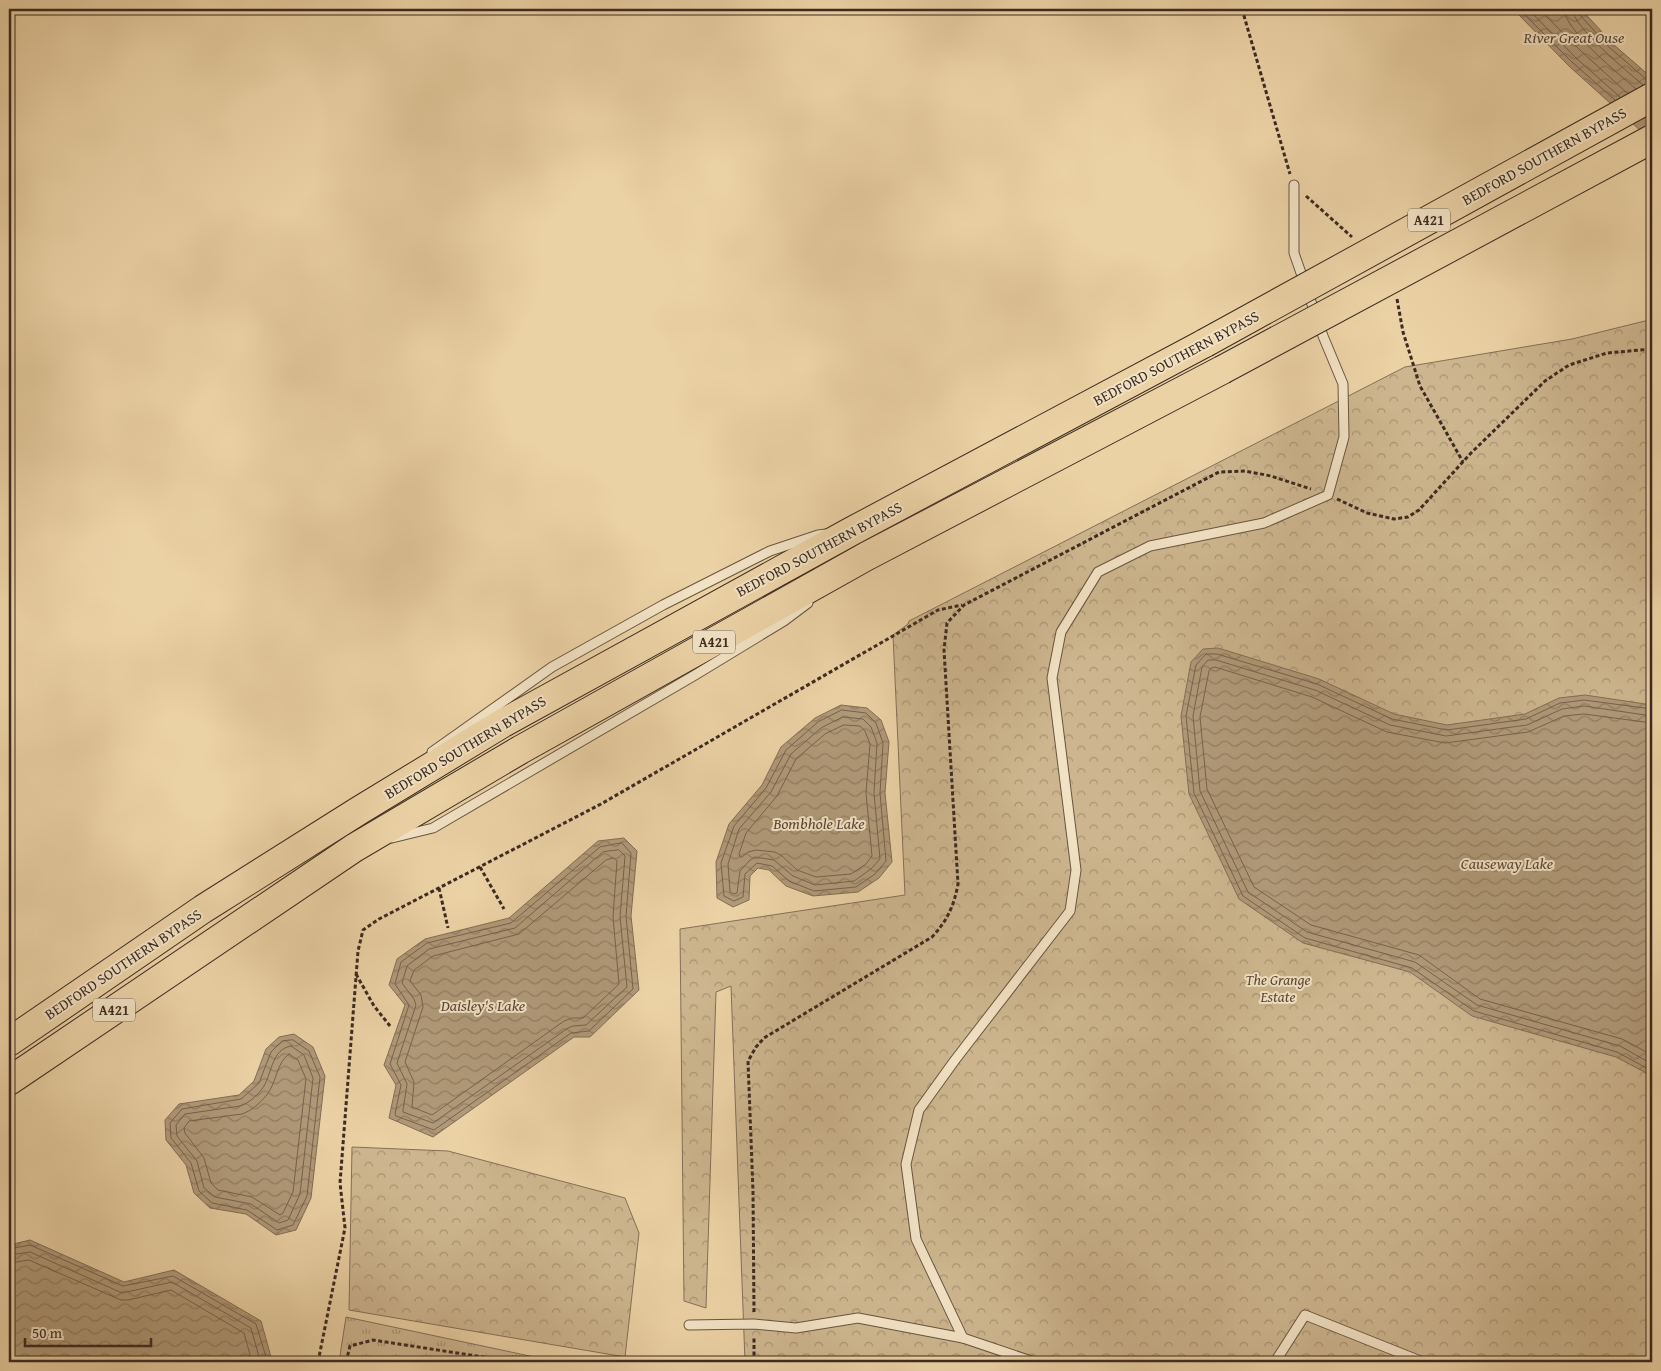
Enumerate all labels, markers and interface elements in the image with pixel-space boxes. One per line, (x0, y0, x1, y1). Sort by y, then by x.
water label: River Great Ouse (1523, 25, 1625, 49)
street label: BEDFORD SOUTHERN BYPASS (1458, 102, 1630, 210)
road number: A421 (1408, 208, 1450, 232)
street label: BEDFORD SOUTHERN BYPASS (1089, 305, 1263, 411)
street label: BEDFORD SOUTHERN BYPASS (732, 496, 906, 602)
road number: A421 (693, 630, 735, 654)
street label: BEDFORD SOUTHERN BYPASS (380, 690, 550, 804)
water label: Bombhole Lake (772, 811, 865, 835)
water label: Causeway Lake (1461, 851, 1554, 875)
street label: BEDFORD SOUTHERN BYPASS (40, 904, 206, 1024)
park label: The Grange Estate (1246, 969, 1311, 1007)
water label: Daisley's Lake (440, 993, 526, 1017)
road number: A421 (93, 998, 135, 1022)
scale bar (25, 1316, 151, 1348)
text: 50 m (32, 1322, 63, 1343)

